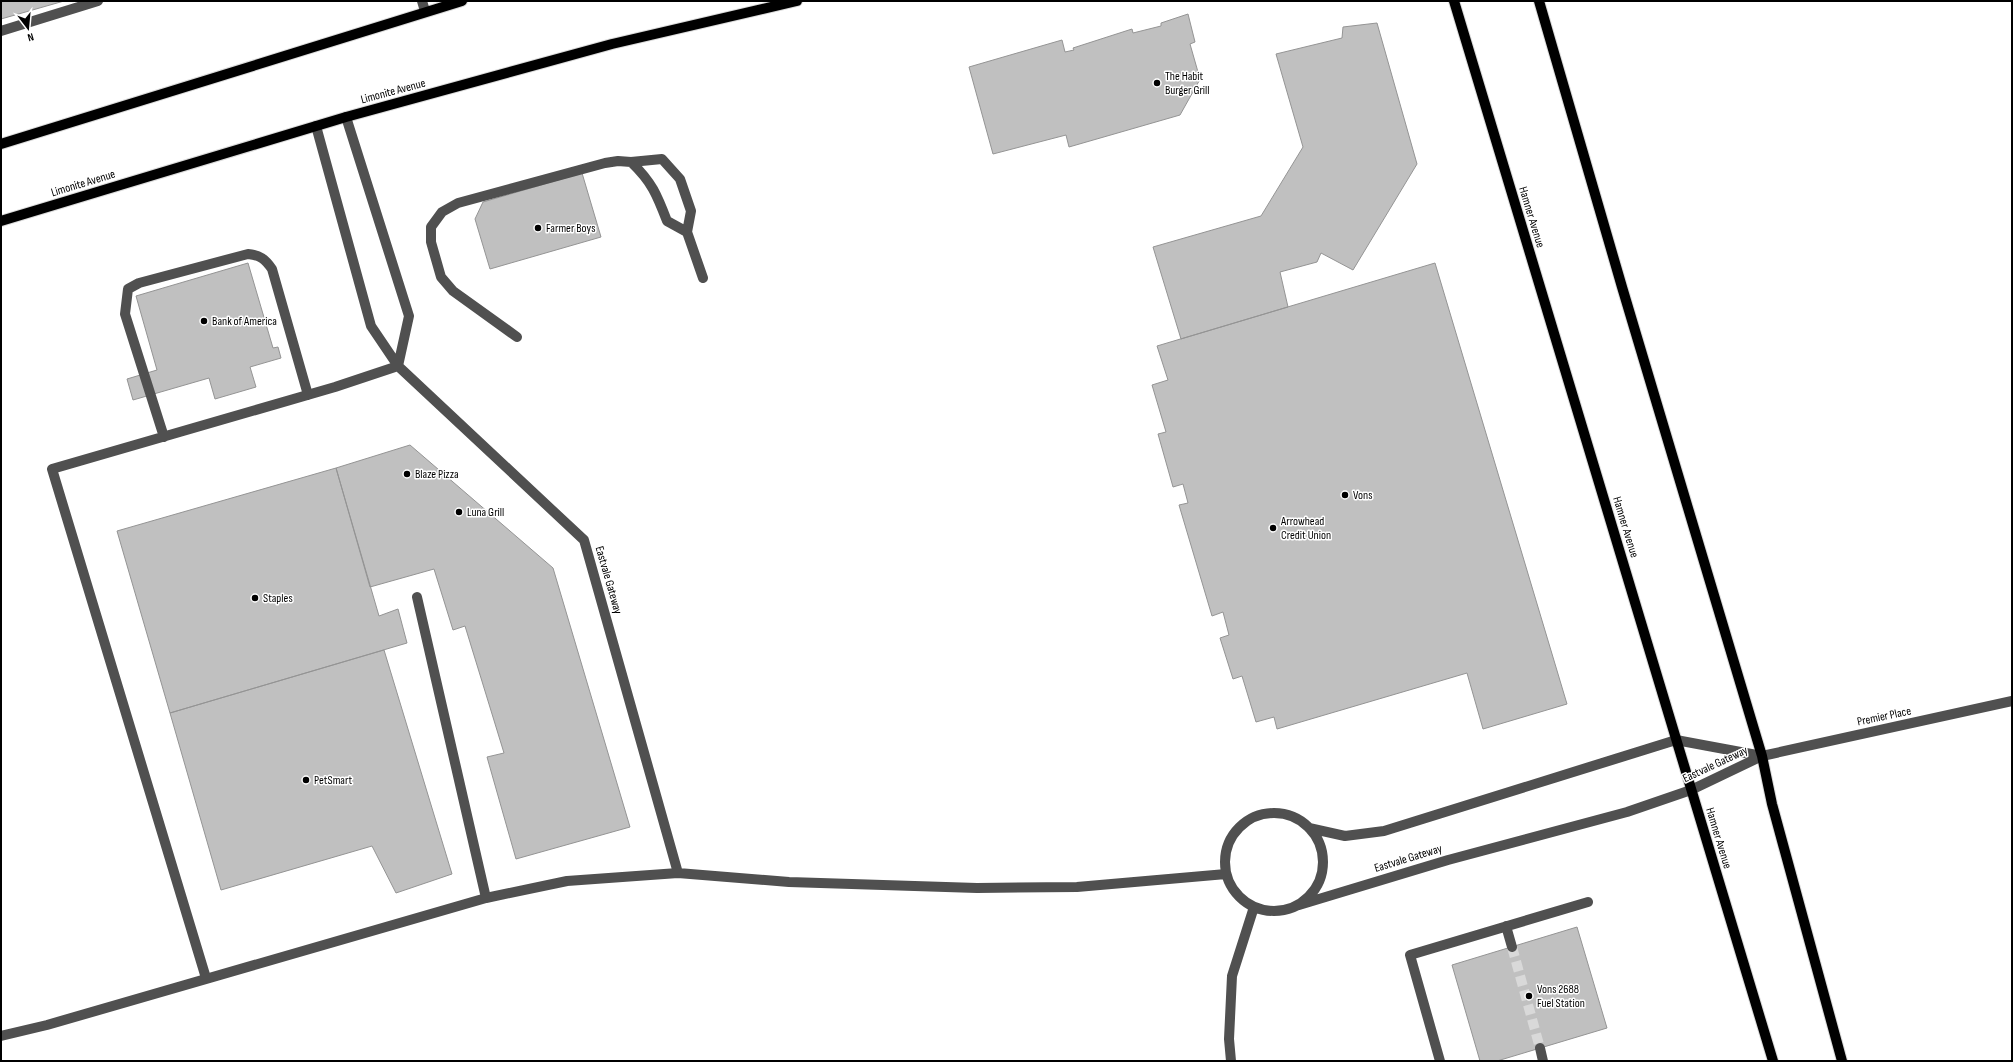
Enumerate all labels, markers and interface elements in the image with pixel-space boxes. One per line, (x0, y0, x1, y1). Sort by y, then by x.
north arrow (8, 8, 48, 48)
text: N (26, 30, 35, 44)
place label: The Habit Burger Grill (1165, 69, 1210, 98)
street label: Limonite Avenue (359, 76, 427, 107)
marker: The Habit Burger Grill (1152, 78, 1162, 88)
street label: Limonite Avenue (49, 167, 117, 200)
street label: Hamner Avenue (1515, 185, 1548, 250)
place label: Farmer Boys (546, 221, 595, 236)
marker: Farmer Boys (533, 223, 543, 233)
place label: Bank of America (212, 314, 277, 329)
marker: Bank of America (199, 316, 209, 326)
place label: Blaze Pizza (415, 467, 459, 482)
marker: Blaze Pizza (402, 469, 412, 479)
place label: Vons (1353, 488, 1372, 503)
marker: Vons (1340, 490, 1350, 500)
street label: Hamner Avenue (1609, 495, 1642, 560)
place label: Luna Grill (467, 505, 504, 520)
marker: Luna Grill (454, 507, 464, 517)
place label: Arrowhead Credit Union (1280, 514, 1331, 543)
marker: Arrowhead Credit Union (1268, 523, 1278, 533)
street label: Eastvale Gateway (592, 544, 625, 616)
place label: Staples (263, 591, 293, 606)
marker: Staples (250, 593, 260, 603)
street label: Premier Place (1856, 703, 1913, 730)
street label: Eastvale Gateway (1680, 743, 1750, 786)
place label: PetSmart (314, 773, 353, 788)
marker: PetSmart (301, 775, 311, 785)
street label: Hamner Avenue (1702, 806, 1735, 871)
street label: Eastvale Gateway (1372, 841, 1444, 876)
place label: Vons 2688 Fuel Station (1537, 982, 1585, 1011)
marker: Vons 2688 Fuel Station (1524, 991, 1534, 1001)

